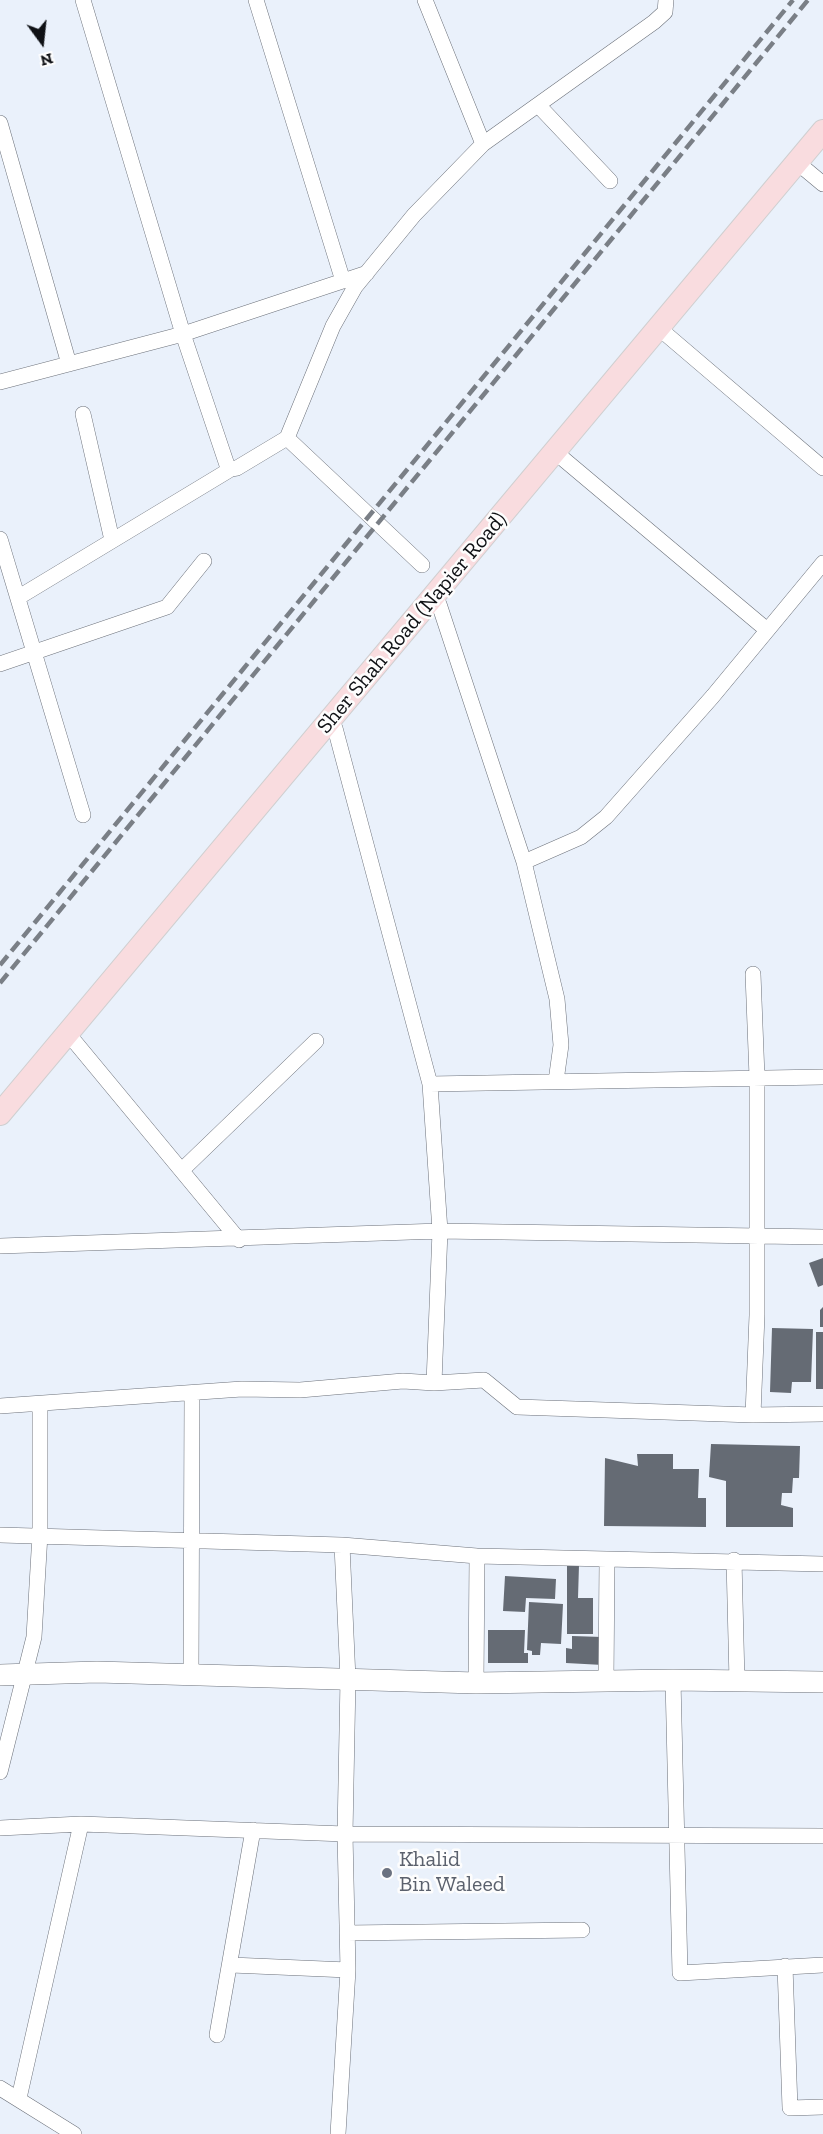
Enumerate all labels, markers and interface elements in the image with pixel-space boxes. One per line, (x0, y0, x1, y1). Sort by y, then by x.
north arrow (12, 12, 72, 72)
text: N (38, 49, 55, 71)
street label: Sher Shah Road (Napier Road) (312, 507, 512, 739)
place label: Khalid Bin Waleed (399, 1847, 505, 1898)
marker: Khalid Bin Waleed (380, 1866, 394, 1880)

